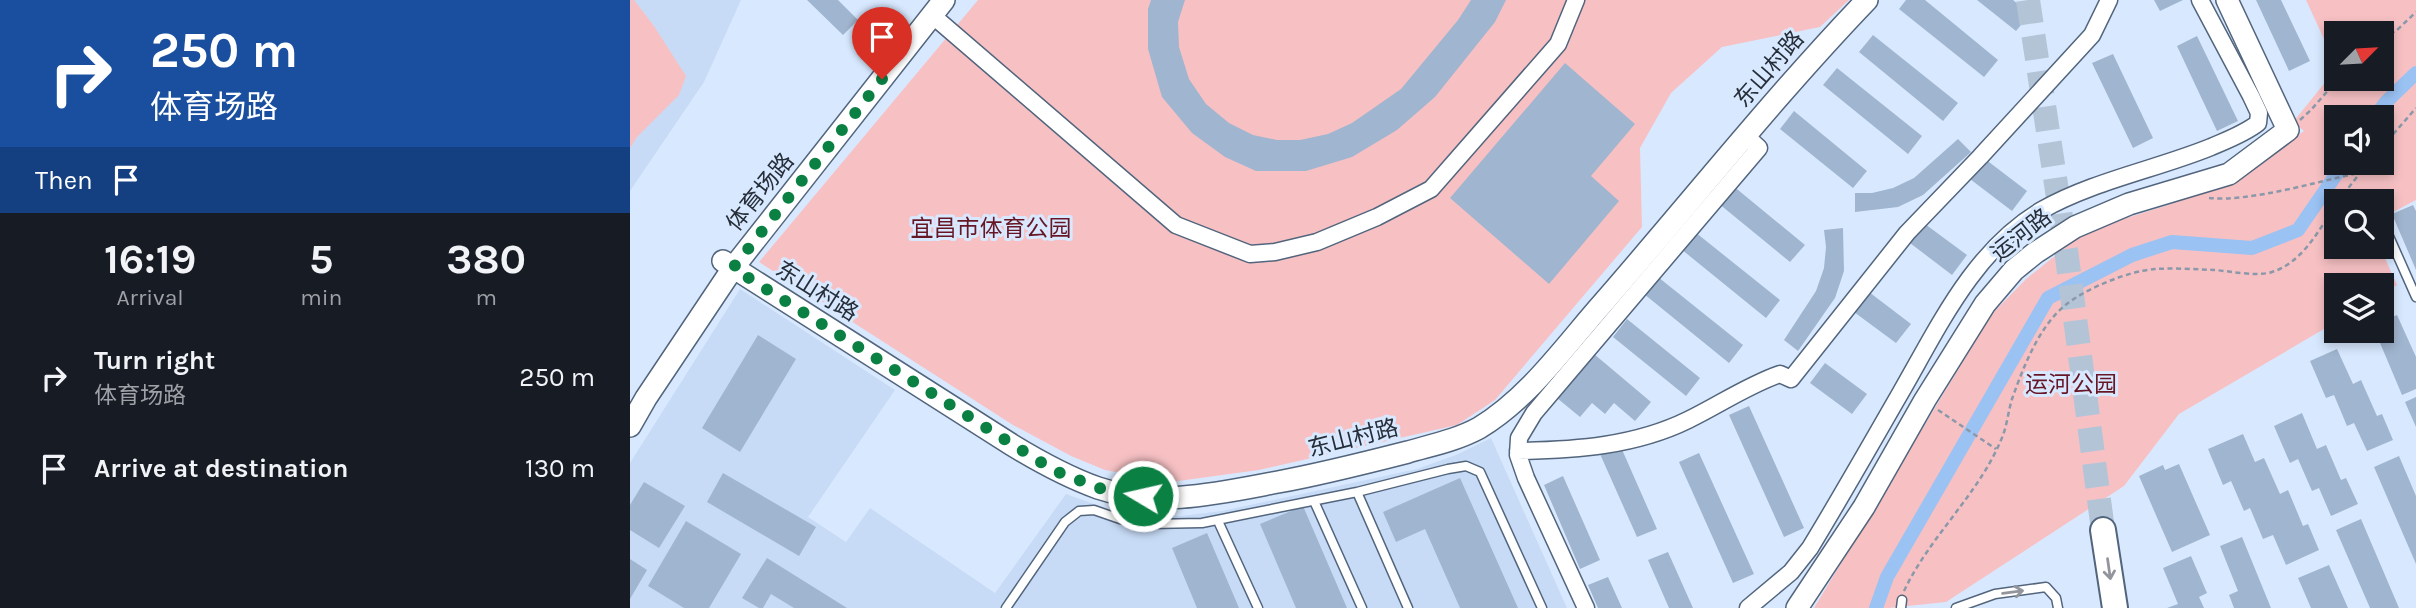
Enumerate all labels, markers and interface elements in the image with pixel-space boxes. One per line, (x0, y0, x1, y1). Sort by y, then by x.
pin (852, 7, 912, 79)
icon: arrive (863, 18, 901, 56)
north arrow (2324, 21, 2394, 91)
map controls (2324, 21, 2394, 343)
text: 250 m (150, 22, 298, 79)
street label: 东山村路 (1729, 25, 1809, 113)
icon: right (35, 28, 126, 119)
text: 体育场路 (150, 89, 278, 126)
button: sound (2324, 105, 2394, 175)
street label: 体育场路 (721, 148, 799, 236)
icon: arrive (107, 161, 145, 199)
text: Then (35, 165, 93, 196)
button: search (2324, 189, 2394, 259)
street label: 运河路 (1986, 203, 2056, 267)
park label: 宜昌市体育公园 (911, 215, 1072, 242)
text: 16:19 (104, 234, 196, 284)
text: 5 (309, 234, 334, 284)
text: 380 (446, 234, 526, 284)
street label: 东山村路 (771, 255, 863, 327)
button: layers (2324, 273, 2394, 343)
text: Arrival (116, 284, 184, 311)
text: min (300, 284, 342, 311)
text: m (475, 284, 497, 311)
text: Turn right (94, 345, 215, 376)
icon: right (35, 359, 73, 397)
text: 250 m (519, 362, 595, 393)
park label: 运河公园 (2025, 371, 2117, 398)
text: 体育场路 (94, 382, 186, 409)
street label: 东山村路 (1305, 414, 1401, 462)
icon: arrive (35, 450, 73, 488)
text: Arrive at destination (94, 453, 348, 484)
text: 130 m (525, 453, 595, 484)
position arrow (1106, 459, 1180, 533)
one-way arrow (2103, 557, 2116, 580)
one-way arrow (2001, 585, 2023, 598)

